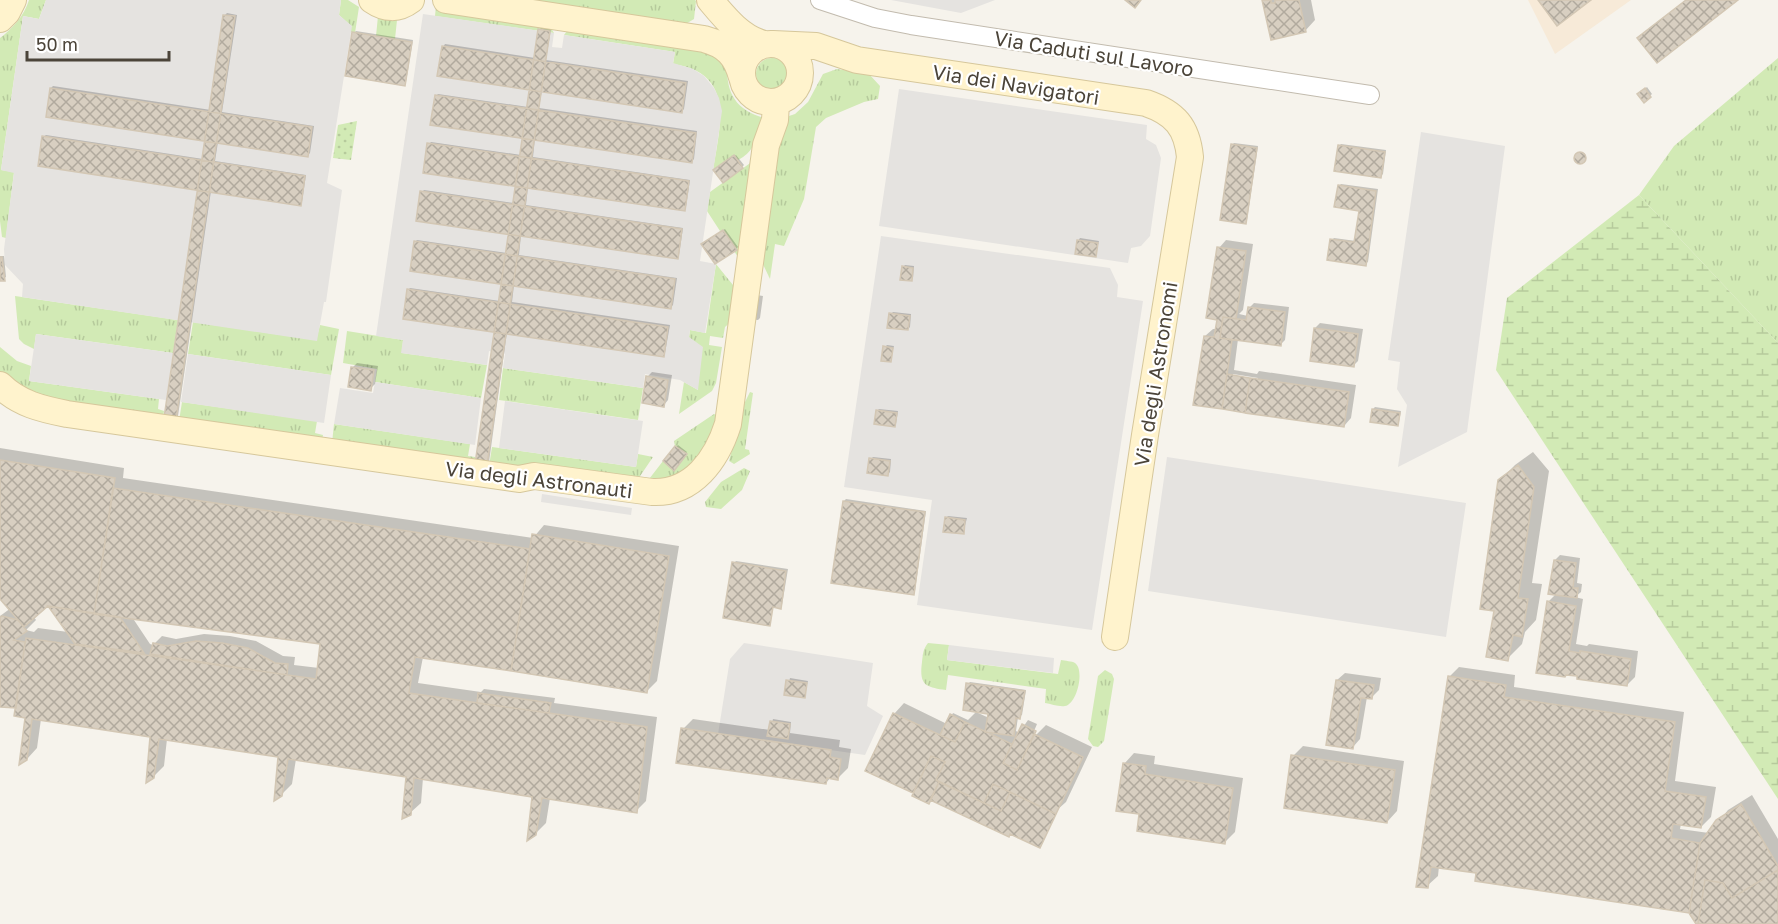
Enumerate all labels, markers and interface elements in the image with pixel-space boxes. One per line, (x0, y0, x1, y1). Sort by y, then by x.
scale bar (27, 24, 170, 62)
street label: Via Caduti sul Lavoro (992, 25, 1196, 81)
text: 50 m (36, 33, 78, 55)
street label: Via dei Navigatori (931, 59, 1101, 109)
street label: Via degli Astronomi (1129, 280, 1181, 468)
street label: Via degli Astronauti (444, 456, 634, 502)

